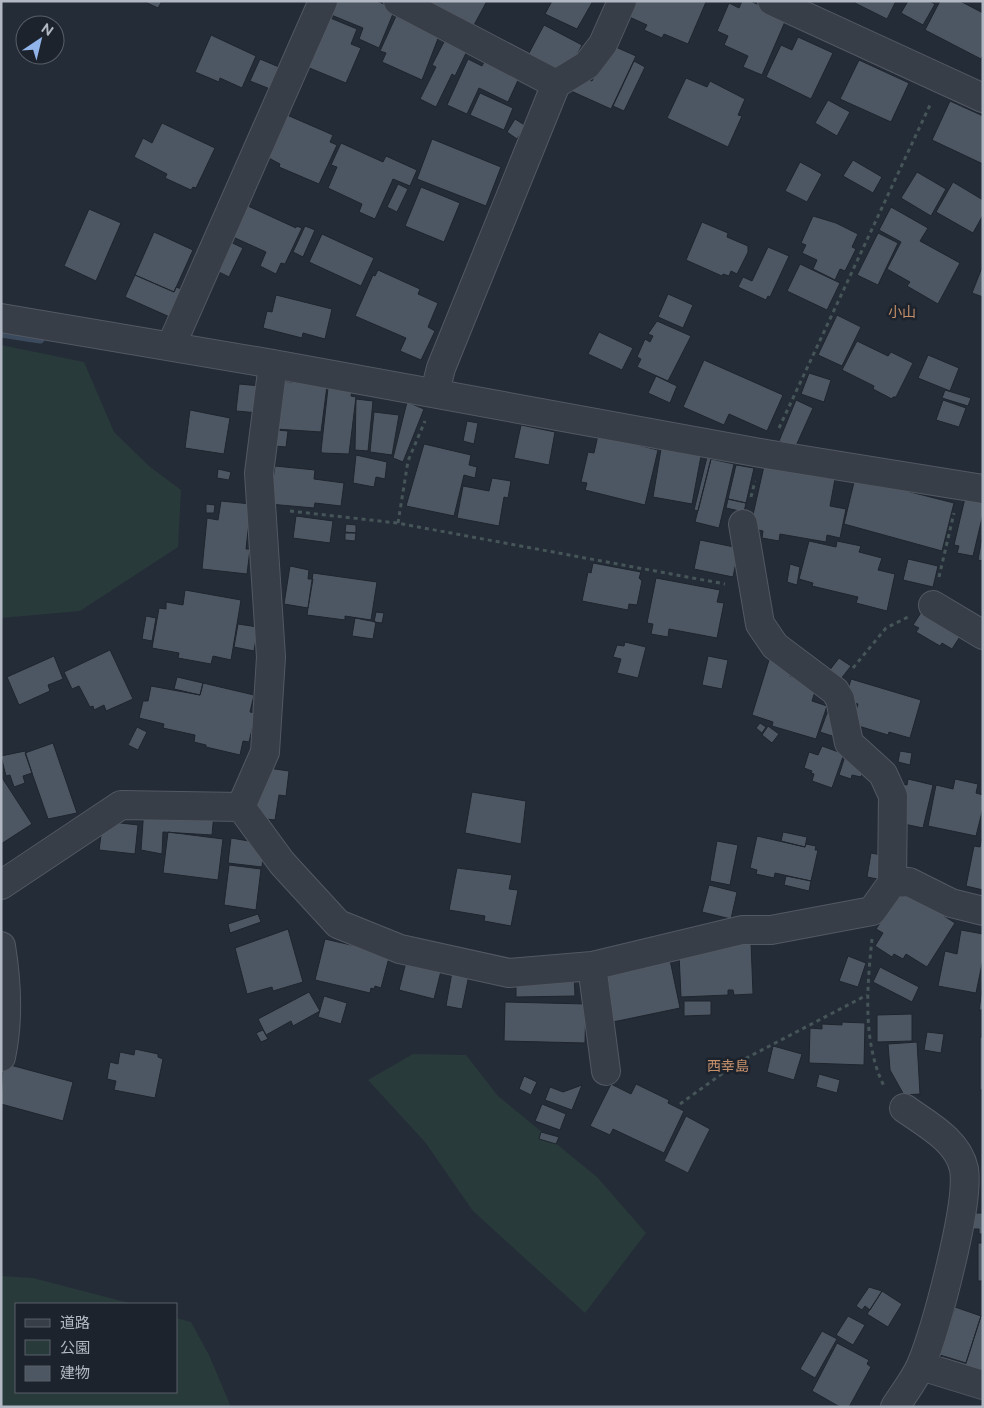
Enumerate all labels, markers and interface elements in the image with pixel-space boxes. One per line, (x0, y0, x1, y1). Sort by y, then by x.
north arrow (15, 15, 65, 65)
text: N (38, 20, 56, 39)
district label: 小山 (888, 304, 916, 320)
district label: 西幸島 (707, 1058, 749, 1074)
legend (15, 1303, 178, 1393)
text: 道路 (60, 1314, 90, 1332)
text: 公園 (60, 1339, 90, 1357)
text: 建物 (60, 1364, 90, 1382)

